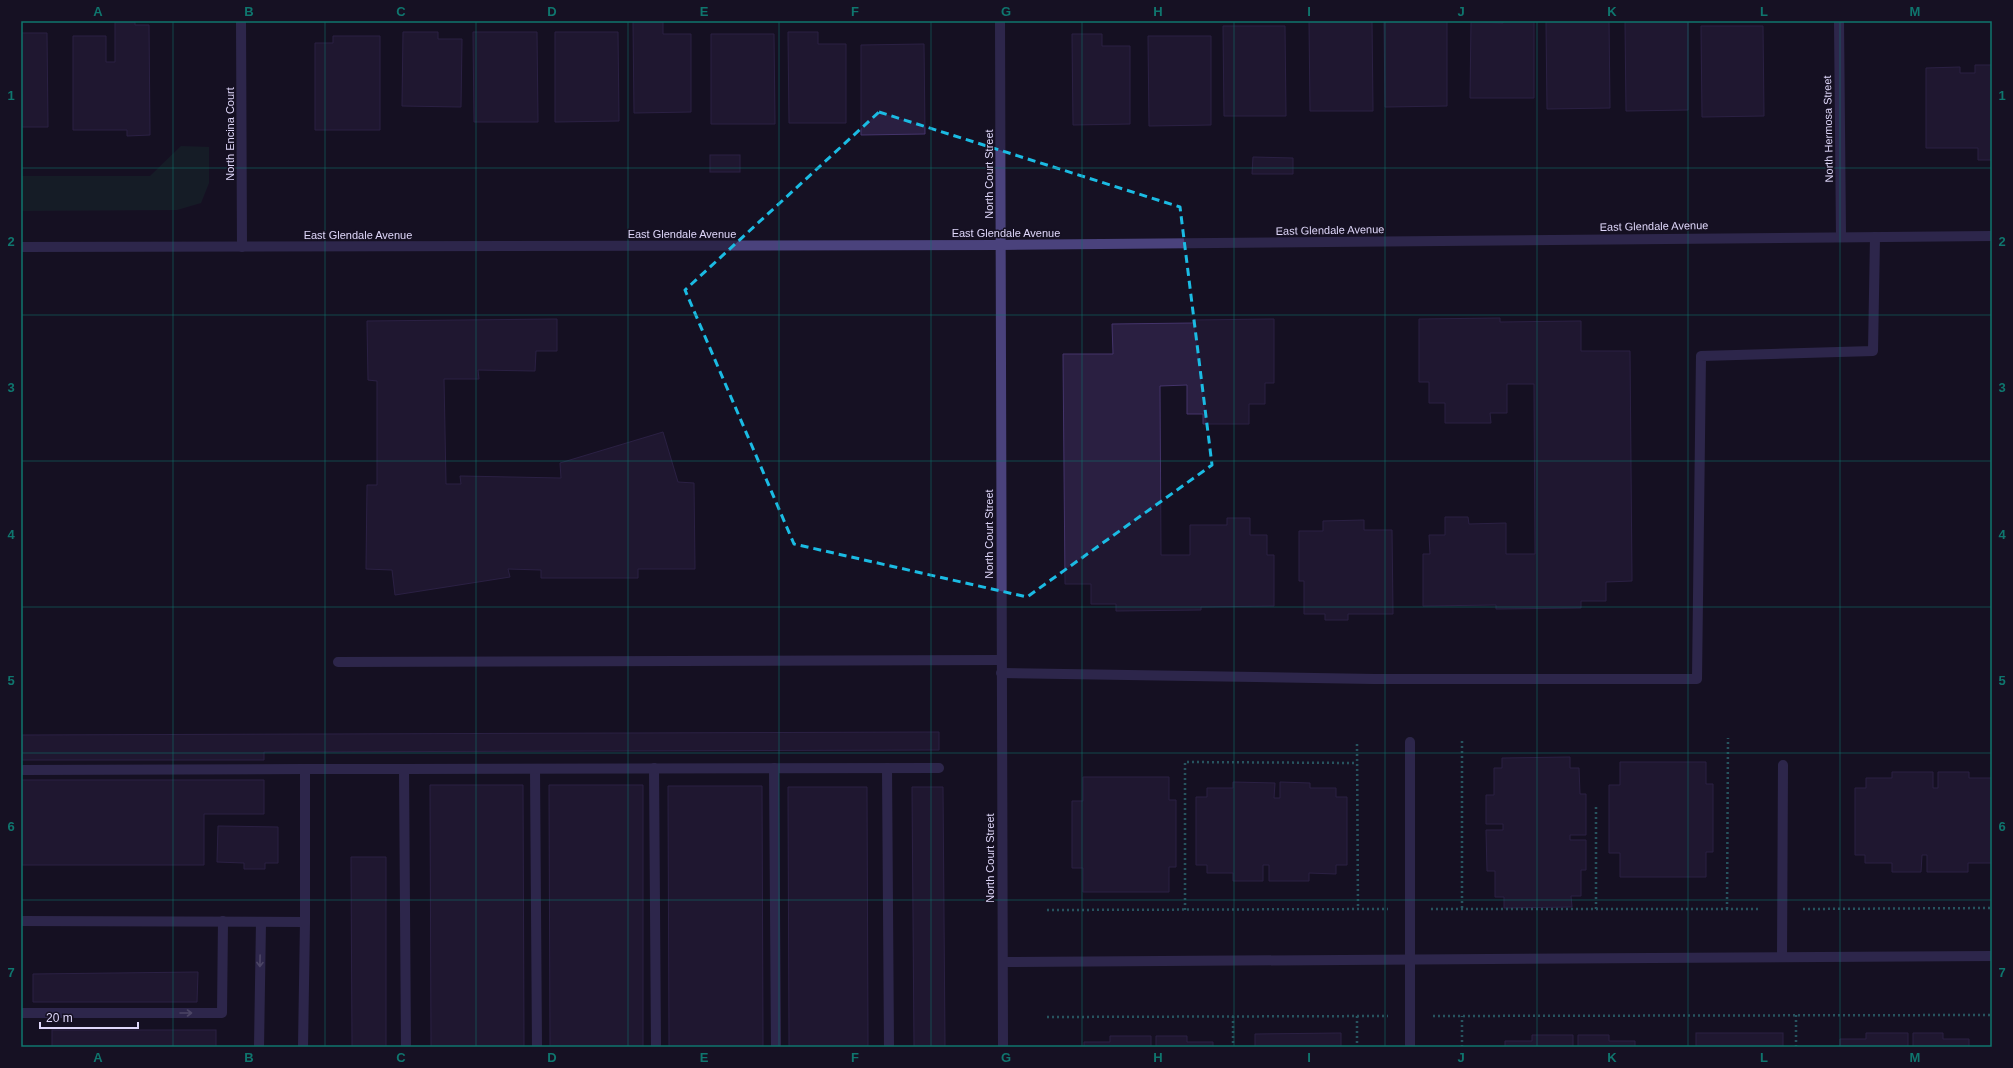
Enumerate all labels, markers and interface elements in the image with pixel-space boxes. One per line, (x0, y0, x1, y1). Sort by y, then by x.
text: A (93, 4, 103, 19)
text: B (244, 4, 254, 19)
text: C (396, 4, 406, 19)
text: D (547, 4, 557, 19)
text: E (700, 4, 709, 19)
text: F (851, 4, 859, 19)
text: G (1001, 4, 1011, 19)
text: H (1153, 4, 1163, 19)
text: I (1307, 4, 1311, 19)
text: J (1457, 4, 1465, 19)
text: K (1607, 4, 1617, 19)
text: L (1760, 4, 1768, 19)
text: M (1910, 4, 1920, 19)
street label: North Hermosa Street (1821, 75, 1835, 183)
street label: North Encina Court (224, 87, 236, 181)
text: 1 (7, 88, 15, 103)
text: 1 (1998, 88, 2006, 103)
street label: North Court Street (983, 129, 995, 219)
street label: East Glendale Avenue (1600, 219, 1708, 233)
street label: East Glendale Avenue (1276, 223, 1384, 237)
street label: East Glendale Avenue (952, 227, 1060, 239)
street label: East Glendale Avenue (628, 228, 736, 240)
street label: East Glendale Avenue (304, 229, 412, 241)
text: 2 (7, 234, 15, 249)
text: 2 (1998, 234, 2006, 249)
text: 3 (7, 380, 15, 395)
text: 3 (1998, 380, 2006, 395)
street label: North Court Street (983, 489, 995, 579)
text: 4 (7, 527, 15, 542)
text: 4 (1998, 527, 2006, 542)
text: 5 (7, 673, 15, 688)
text: 5 (1998, 673, 2006, 688)
street label: North Court Street (984, 813, 996, 903)
text: 6 (7, 819, 15, 834)
text: 6 (1998, 819, 2006, 834)
one-way arrow (256, 954, 264, 967)
text: 7 (7, 965, 15, 980)
text: 7 (1998, 965, 2006, 980)
scale bar (40, 1004, 138, 1030)
one-way arrow (179, 1009, 192, 1017)
text: 20 m (46, 1011, 73, 1025)
text: A (93, 1050, 103, 1065)
text: B (244, 1050, 254, 1065)
text: C (396, 1050, 406, 1065)
text: D (547, 1050, 557, 1065)
text: E (700, 1050, 709, 1065)
text: F (851, 1050, 859, 1065)
text: G (1001, 1050, 1011, 1065)
text: H (1153, 1050, 1163, 1065)
text: I (1307, 1050, 1311, 1065)
text: J (1457, 1050, 1465, 1065)
text: K (1607, 1050, 1617, 1065)
text: L (1760, 1050, 1768, 1065)
text: M (1910, 1050, 1920, 1065)

